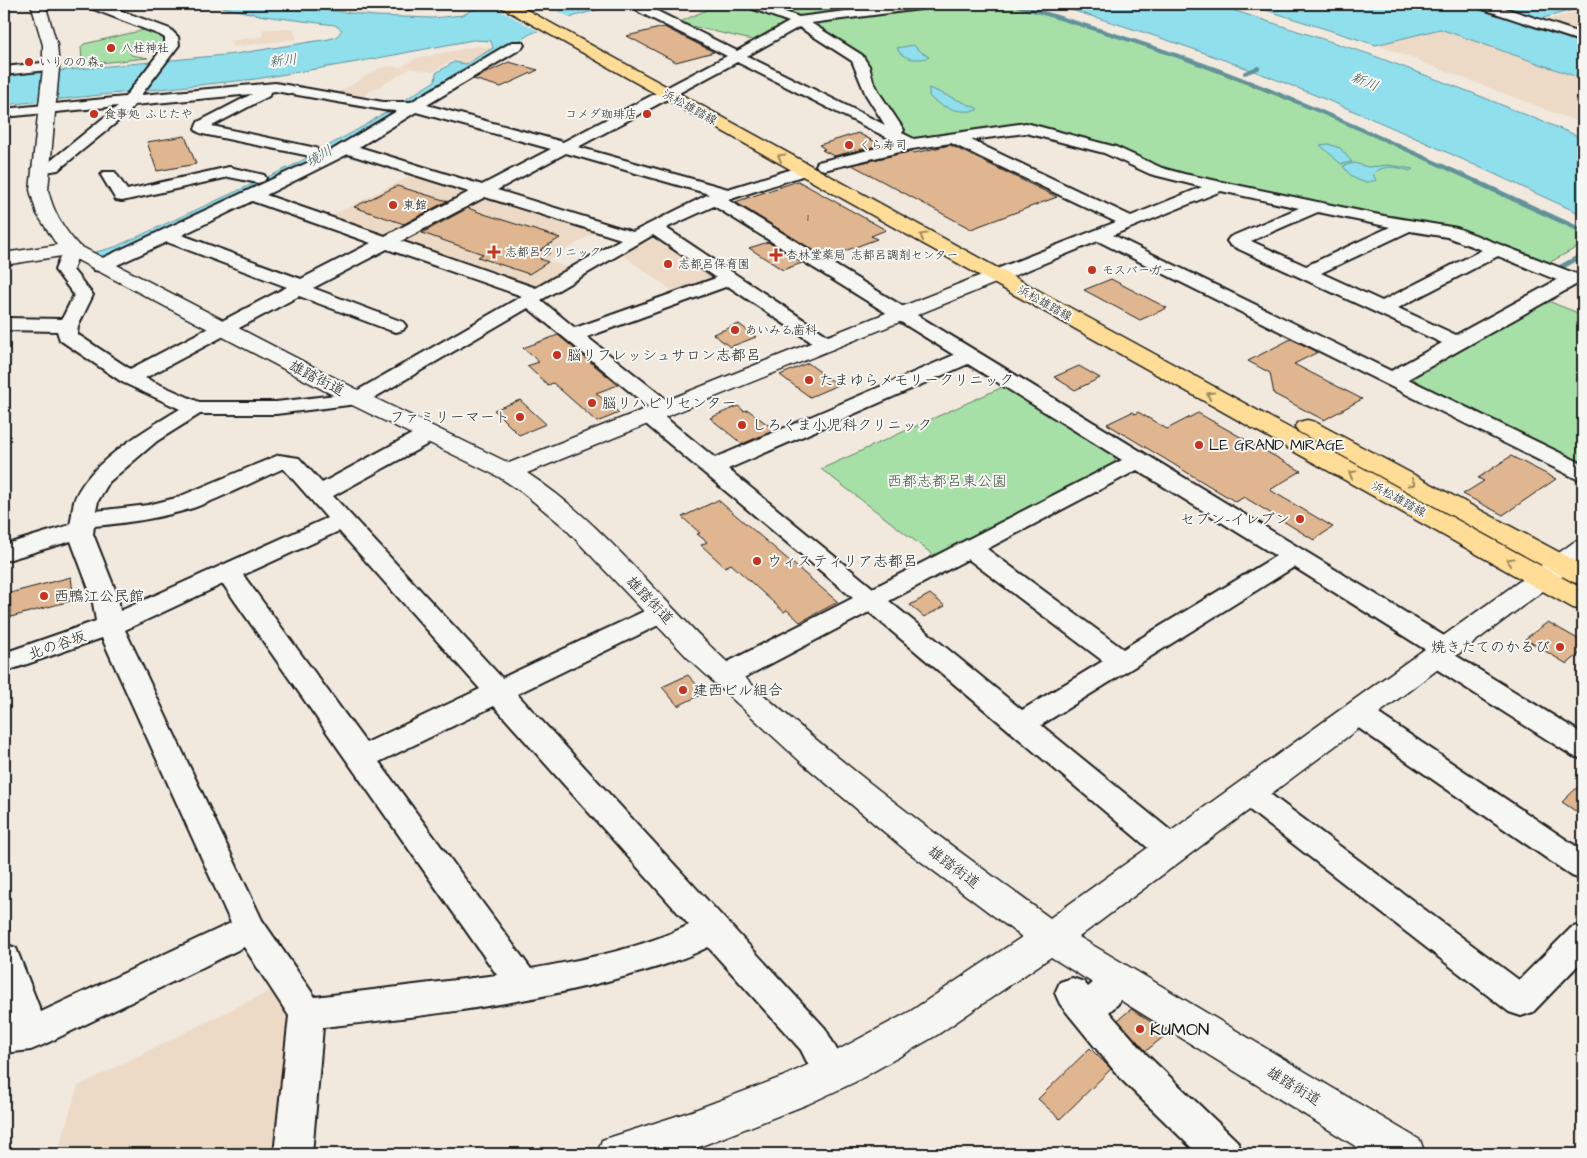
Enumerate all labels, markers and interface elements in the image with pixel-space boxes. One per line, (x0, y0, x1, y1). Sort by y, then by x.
place label: 八柱神社 (121, 40, 169, 57)
marker: 八柱神社 (105, 42, 117, 54)
water label: 新川 (268, 50, 298, 72)
place label: いりのの森。 (39, 54, 111, 71)
marker: いりのの森。 (23, 56, 35, 68)
water label: 新川 (1348, 67, 1381, 96)
street label: 浜松雄踏線 (659, 85, 720, 129)
place label: 食事処 ふじたや (104, 106, 193, 123)
place label: コメダ珈琲店 (565, 106, 637, 123)
marker: 食事処 ふじたや (88, 108, 100, 120)
marker: コメダ珈琲店 (641, 108, 653, 120)
place label: くら寿司 (859, 137, 907, 154)
marker: くら寿司 (843, 139, 855, 151)
water label: 境川 (302, 141, 337, 173)
one-way arrow (777, 153, 786, 163)
place label: 東館 (403, 197, 427, 214)
marker: 東館 (387, 199, 399, 211)
house number: 1 (807, 210, 809, 225)
one-way arrow (919, 232, 928, 242)
place label: 志都呂クリニック (505, 244, 601, 261)
marker: 志都呂クリニック (487, 245, 501, 259)
place label: 杏林堂薬局 志都呂調剤センター (786, 247, 958, 264)
marker: 杏林堂薬局 志都呂調剤センター (770, 249, 782, 261)
place label: 志都呂保育園 (678, 256, 750, 273)
marker: 志都呂保育園 (662, 258, 674, 270)
place label: モスバーガー (1102, 262, 1174, 279)
marker: モスバーガー (1086, 264, 1098, 276)
street label: 浜松雄踏線 (1014, 281, 1075, 325)
place label: あいみる歯科 (745, 322, 817, 339)
marker: あいみる歯科 (729, 324, 741, 336)
place label: 脳リフレッシュサロン志都呂 (567, 345, 761, 366)
marker: 脳リフレッシュサロン志都呂 (551, 349, 563, 361)
street label: 雄踏街道 (285, 355, 348, 401)
place label: たまゆらメモリークリニック (819, 370, 1014, 391)
marker: たまゆらメモリークリニック (803, 374, 815, 386)
one-way arrow (1207, 391, 1216, 401)
place label: 脳リハビリセンター (602, 393, 736, 414)
marker: 脳リハビリセンター (586, 397, 598, 409)
place label: ファミリーマート (390, 407, 510, 428)
marker: ファミリーマート (514, 411, 526, 423)
place label: しろくま小児科クリニック (752, 415, 932, 436)
marker: しろくま小児科クリニック (736, 419, 748, 431)
place label: LE GRAND MIRAGE (1209, 435, 1344, 456)
marker: LE GRAND MIRAGE (1193, 439, 1205, 451)
one-way arrow (1349, 470, 1358, 480)
park label: 西都志都呂東公園 (887, 471, 1007, 492)
street label: 浜松雄踏線 (1368, 477, 1429, 521)
one-way arrow (1406, 477, 1415, 487)
place label: セブン-イレブン (1180, 509, 1290, 530)
marker: セブン-イレブン (1294, 513, 1306, 525)
place label: ウィスティリア志都呂 (767, 551, 918, 572)
marker: ウィスティリア志都呂 (751, 555, 763, 567)
one-way arrow (1506, 557, 1515, 567)
street label: 雄踏街道 (621, 571, 678, 629)
place label: 西鴨江公民館 (54, 586, 144, 607)
marker: 西鴨江公民館 (38, 590, 50, 602)
street label: 北の谷坂 (25, 626, 89, 665)
place label: 焼きたてのかるび (1431, 637, 1550, 658)
marker: 焼きたてのかるび (1554, 641, 1566, 653)
place label: 建西ビル組合 (693, 680, 783, 701)
marker: 建西ビル組合 (677, 684, 689, 696)
street label: 雄踏街道 (923, 841, 984, 894)
place label: KUMON (1150, 1017, 1209, 1042)
marker: KUMON (1134, 1023, 1146, 1035)
street label: 雄踏街道 (1263, 1062, 1325, 1111)

